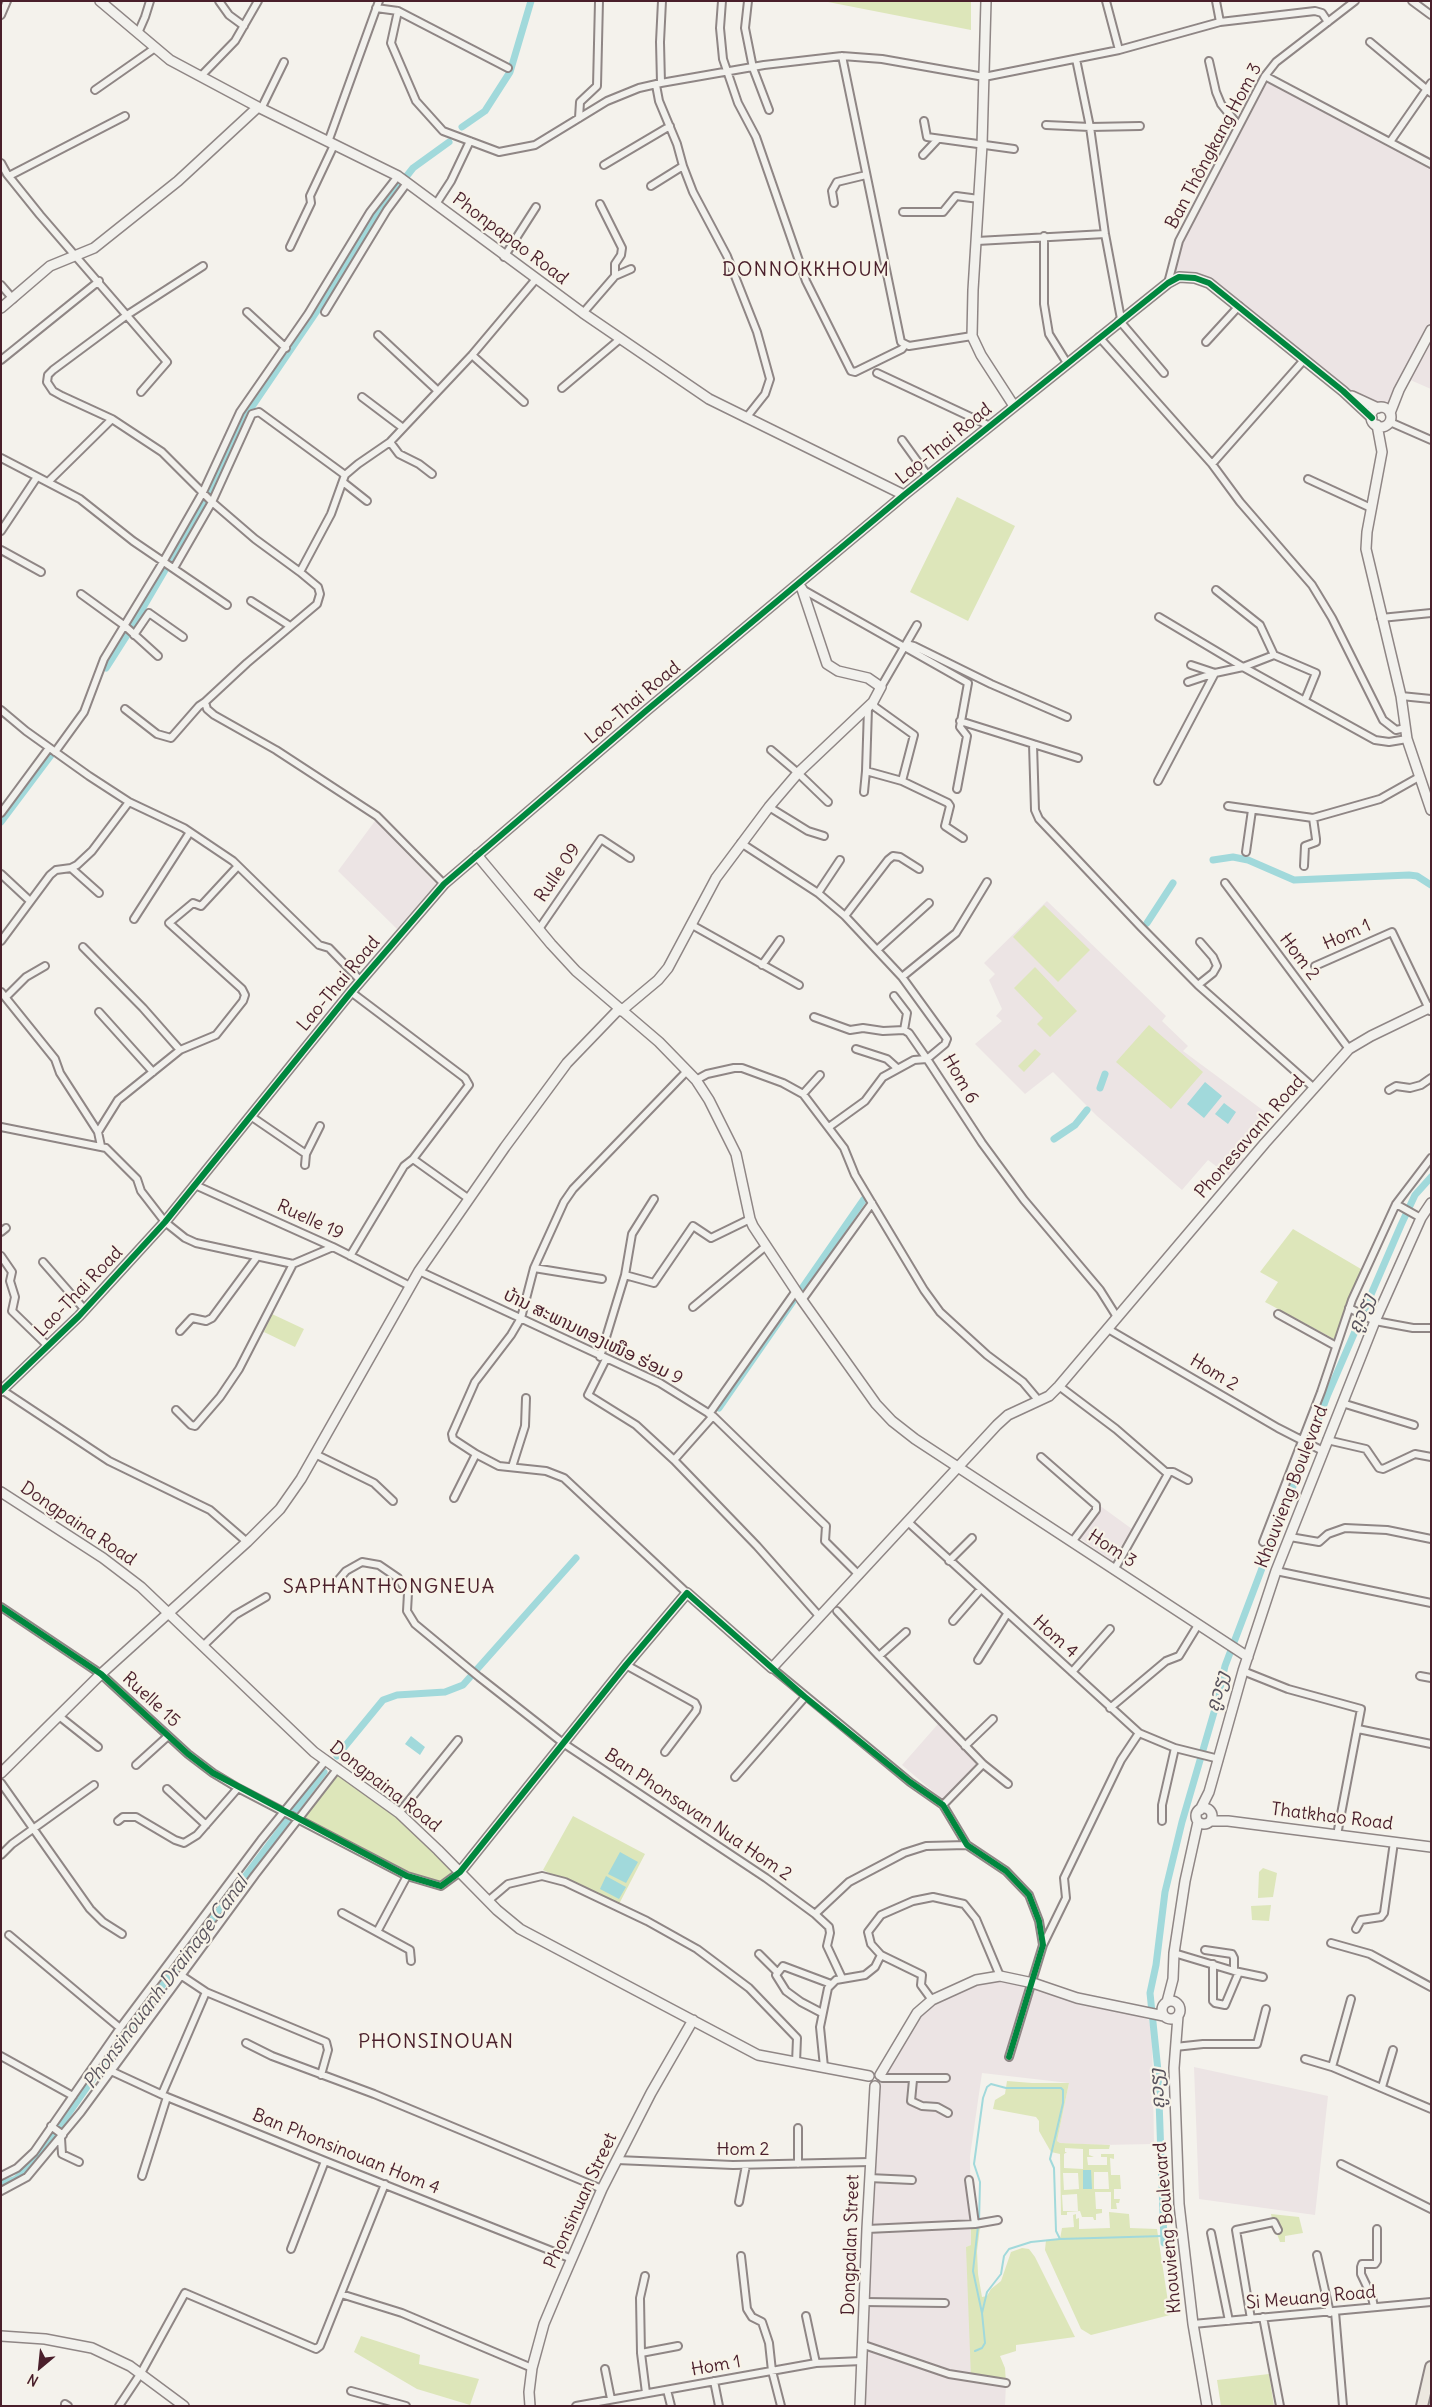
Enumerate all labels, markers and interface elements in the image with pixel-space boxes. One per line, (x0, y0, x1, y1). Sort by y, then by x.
street label: Ban Thôngkang Hom 3 (1161, 59, 1267, 233)
street label: Phonpapao Road (448, 188, 572, 290)
district label: DONNOKKHOUM (721, 258, 891, 282)
street label: Lao-Thai Road (892, 399, 996, 489)
street label: Lao-Thai Road (581, 657, 685, 749)
street label: Rulle 09 (531, 840, 585, 906)
street label: Hom 1 (1320, 915, 1374, 955)
street label: Hom 2 (1274, 929, 1324, 985)
street label: Lao-Thai Road (293, 932, 385, 1036)
street label: Hom 6 (937, 1050, 983, 1108)
street label: Phonesavanh Road (1191, 1071, 1309, 1203)
street label: Ruelle 19 (273, 1195, 347, 1245)
street label: Lao-Thai Road (30, 1242, 128, 1342)
street label: ບ້ານ ສະພານທອງເໜືອ ຮ່ອມ 9 (500, 1284, 686, 1390)
water label: ຄູວຽງ (1344, 1291, 1380, 1337)
street label: Hom 2 (1186, 1350, 1242, 1396)
street label: Khouvieng Boulevard (1251, 1403, 1333, 1571)
street label: Dongpaina Road (16, 1477, 140, 1571)
street label: Hom 3 (1084, 1525, 1140, 1573)
district label: SAPHANTHONGNEUA (281, 1575, 497, 1599)
street label: Hom 4 (1028, 1611, 1082, 1663)
street label: Ruelle 15 (118, 1668, 184, 1732)
water label: ຄູວຽງ (1201, 1669, 1235, 1715)
street label: Dongpaina Road (325, 1737, 445, 1837)
street label: Ban Phonsavan Nua Hom 2 (600, 1744, 796, 1886)
street label: Thatkhao Road (1270, 1799, 1394, 1835)
water label: Phonsinouanh Drainage Canal (79, 1872, 253, 2094)
district label: PHONSINOUAN (357, 2030, 515, 2054)
water label: ຄູວຽງ (1146, 2068, 1170, 2110)
street label: Ban Phonsinouan Hom 4 (249, 2104, 443, 2200)
street label: Phonsinuan Street (540, 2129, 622, 2273)
street label: Hom 2 (717, 2139, 769, 2161)
street label: Khouvieng Boulevard (1150, 2141, 1186, 2315)
street label: Dongpalan Street (838, 2174, 864, 2316)
street label: Si Meuang Road (1245, 2282, 1377, 2314)
north arrow (15, 2342, 65, 2392)
street label: Hom 1 (689, 2351, 743, 2381)
text: N (24, 2370, 41, 2390)

